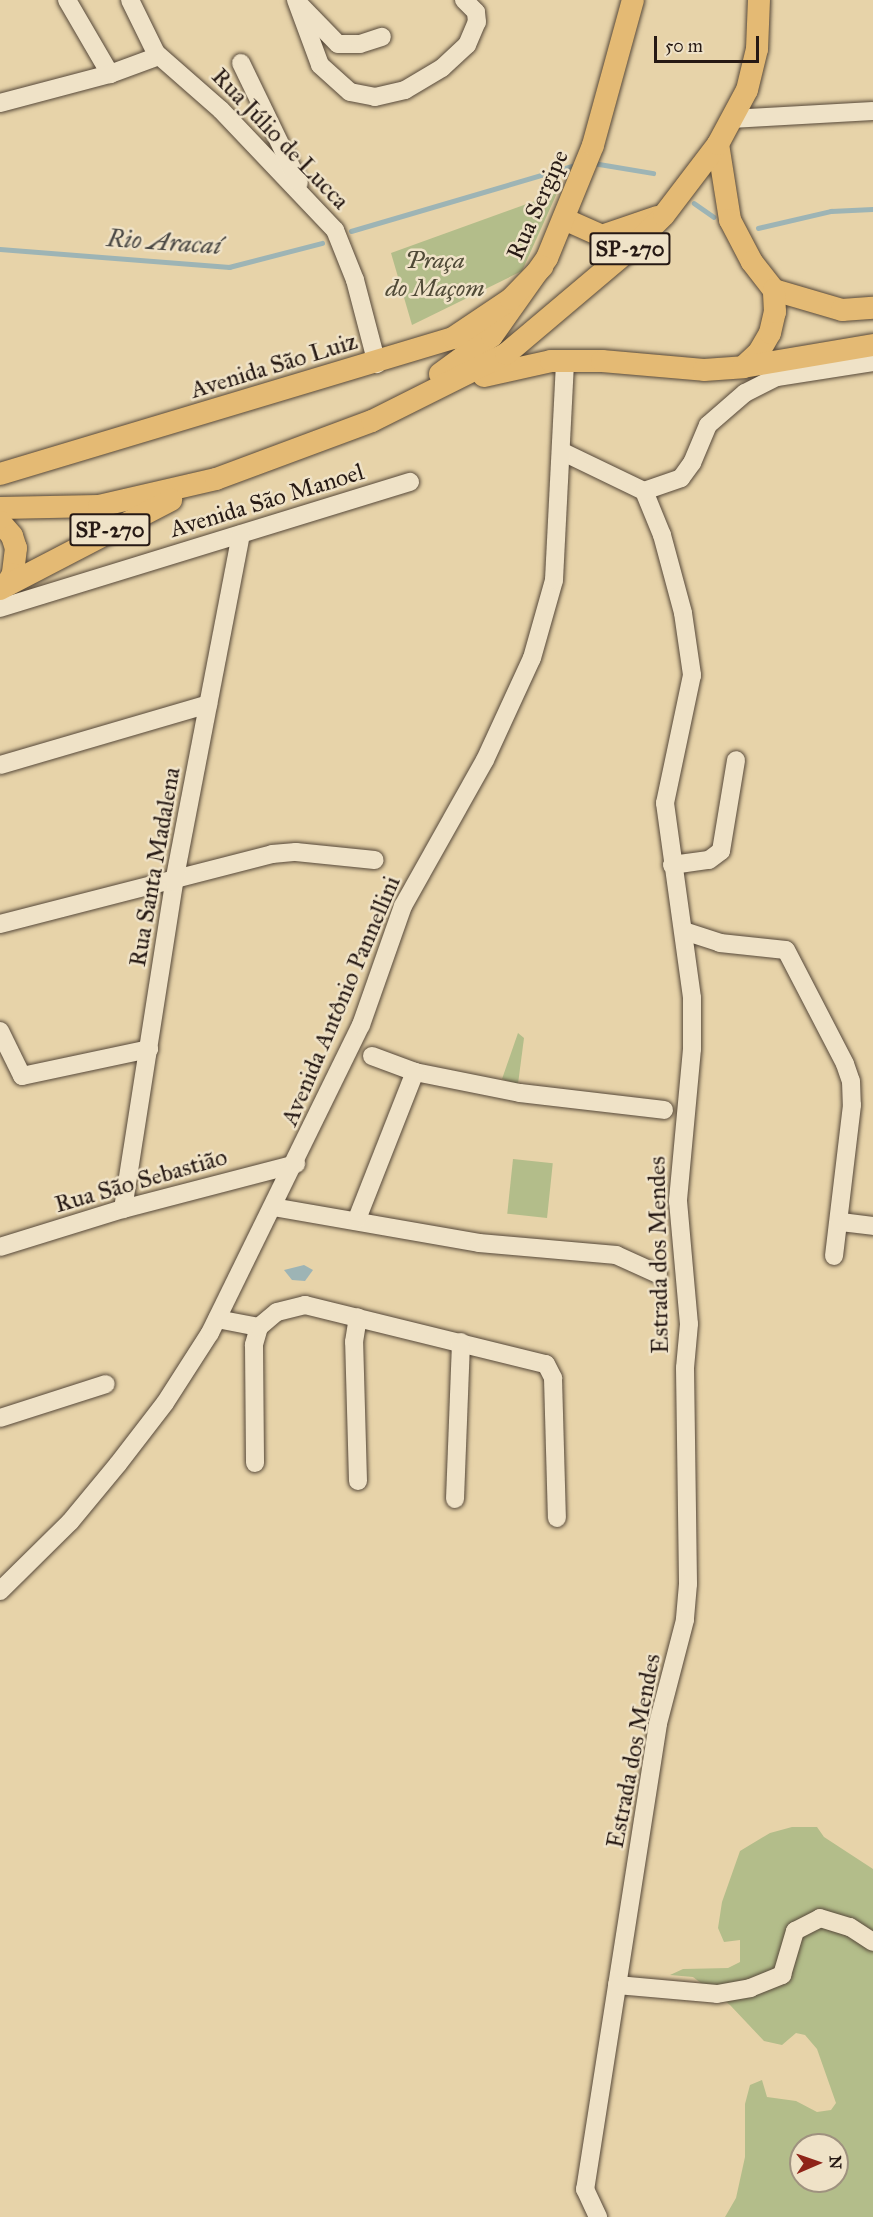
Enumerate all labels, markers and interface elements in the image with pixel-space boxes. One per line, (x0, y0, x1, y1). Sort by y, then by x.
scale bar (657, 24, 762, 62)
text: 50 m (665, 35, 703, 57)
street label: Rua Júlio de Lucca (205, 62, 355, 216)
street label: Rua Sergipe (501, 146, 575, 264)
water label: Rio Aracaí (106, 222, 222, 262)
road number: SP-270 (588, 230, 672, 268)
park label: Praça do Maçom (386, 247, 484, 303)
street label: Avenida São Luiz (187, 327, 361, 405)
street label: Avenida São Manoel (167, 458, 367, 544)
road number: SP-270 (68, 511, 152, 549)
street label: Rua Santa Madalena (123, 765, 187, 969)
street label: Avenida Antônio Pannellini (275, 872, 407, 1130)
street label: Rua São Sebastião (51, 1143, 231, 1219)
street label: Estrada dos Mendes (643, 1156, 675, 1354)
street label: Estrada dos Mendes (601, 1651, 667, 1851)
north arrow (789, 2133, 849, 2193)
text: N (826, 2155, 845, 2170)

